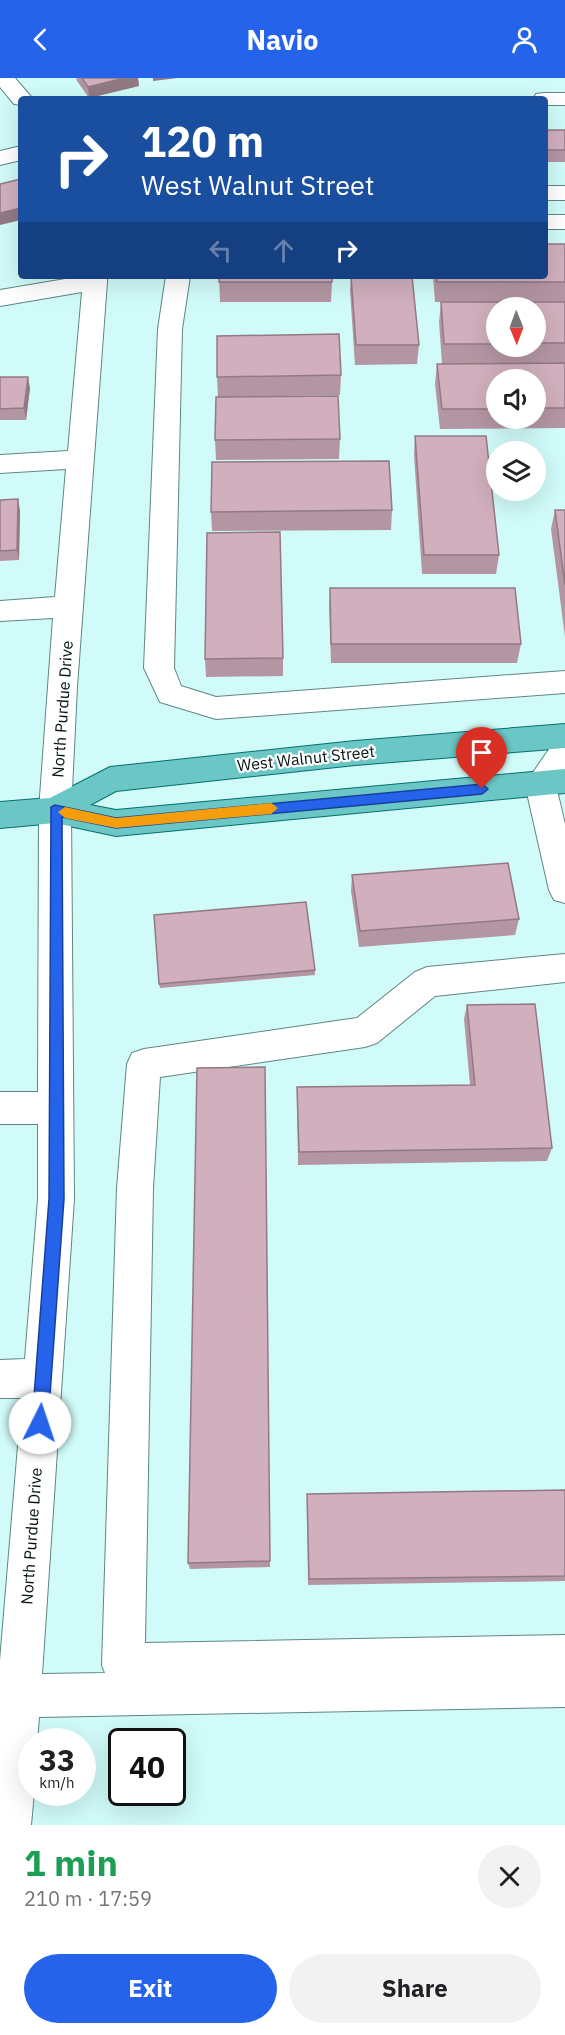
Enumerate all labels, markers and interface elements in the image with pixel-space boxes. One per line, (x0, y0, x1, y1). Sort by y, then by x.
text: Navio (246, 22, 319, 57)
icon: back (24, 23, 57, 56)
icon: person (508, 23, 541, 56)
text: 120 m (141, 114, 264, 169)
icon: right (42, 120, 120, 198)
text: West Walnut Street (141, 167, 374, 202)
icon: left (204, 234, 237, 267)
icon: ahead (267, 234, 300, 267)
icon: right (330, 234, 363, 267)
north arrow (486, 297, 546, 357)
map controls (486, 297, 546, 501)
button: sound (486, 369, 546, 429)
button: layers (486, 441, 546, 501)
street label: North Purdue Drive (47, 640, 77, 778)
pin (456, 727, 507, 789)
icon: arrive (465, 736, 498, 769)
street label: West Walnut Street (236, 741, 376, 775)
position arrow (8, 1391, 72, 1455)
street label: North Purdue Drive (16, 1467, 46, 1605)
speed limit sign: 40 (108, 1728, 186, 1806)
text: 33 (39, 1740, 75, 1779)
text: km/h (39, 1773, 75, 1792)
text: 1 min (24, 1839, 118, 1886)
button: close (478, 1845, 541, 1908)
text: 210 m · 17:59 (24, 1885, 152, 1912)
button: Exit (24, 1954, 277, 2023)
button: Share (289, 1954, 541, 2023)

